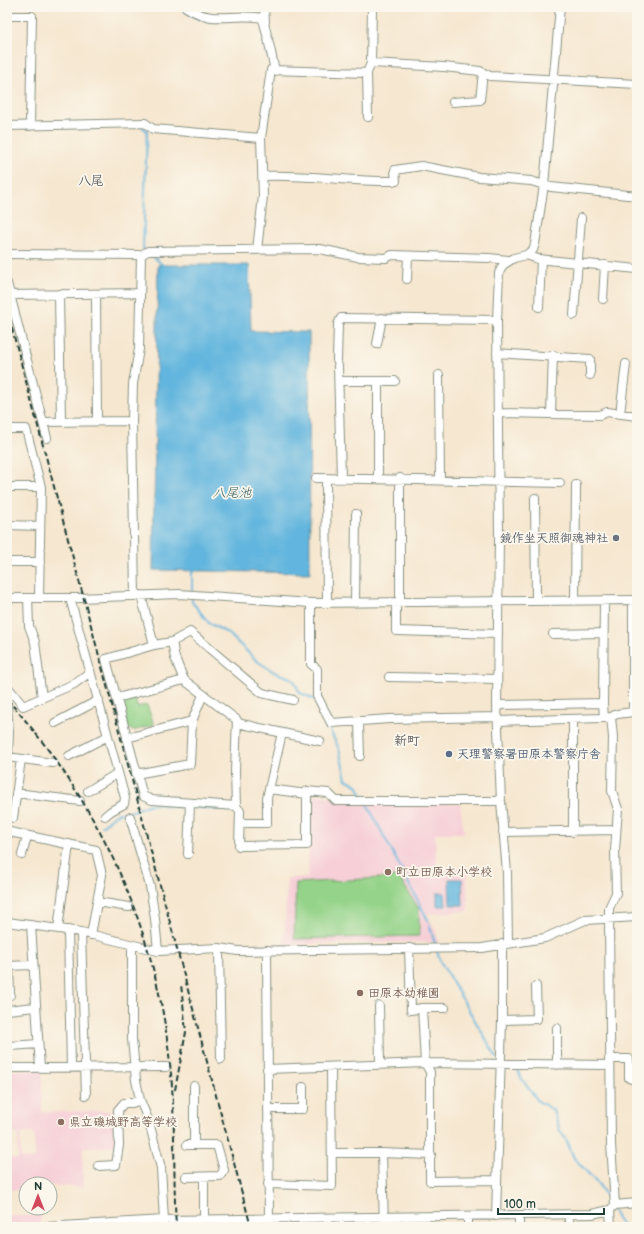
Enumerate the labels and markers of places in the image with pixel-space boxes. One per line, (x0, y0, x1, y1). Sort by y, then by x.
place label: 鏡作坐天照御魂神社 (500, 531, 608, 546)
marker: 鏡作坐天照御魂神社 (611, 533, 621, 543)
place label: 天理警察署田原本警察庁舎 (457, 747, 601, 762)
marker: 天理警察署田原本警察庁舎 (444, 749, 454, 759)
place label: 町立田原本小学校 (396, 865, 492, 880)
marker: 町立田原本小学校 (383, 867, 393, 877)
place label: 田原本幼稚園 (368, 986, 440, 1001)
marker: 田原本幼稚園 (355, 988, 365, 998)
place label: 県立磯城野高等学校 (69, 1115, 177, 1130)
marker: 県立磯城野高等学校 (56, 1117, 66, 1127)

